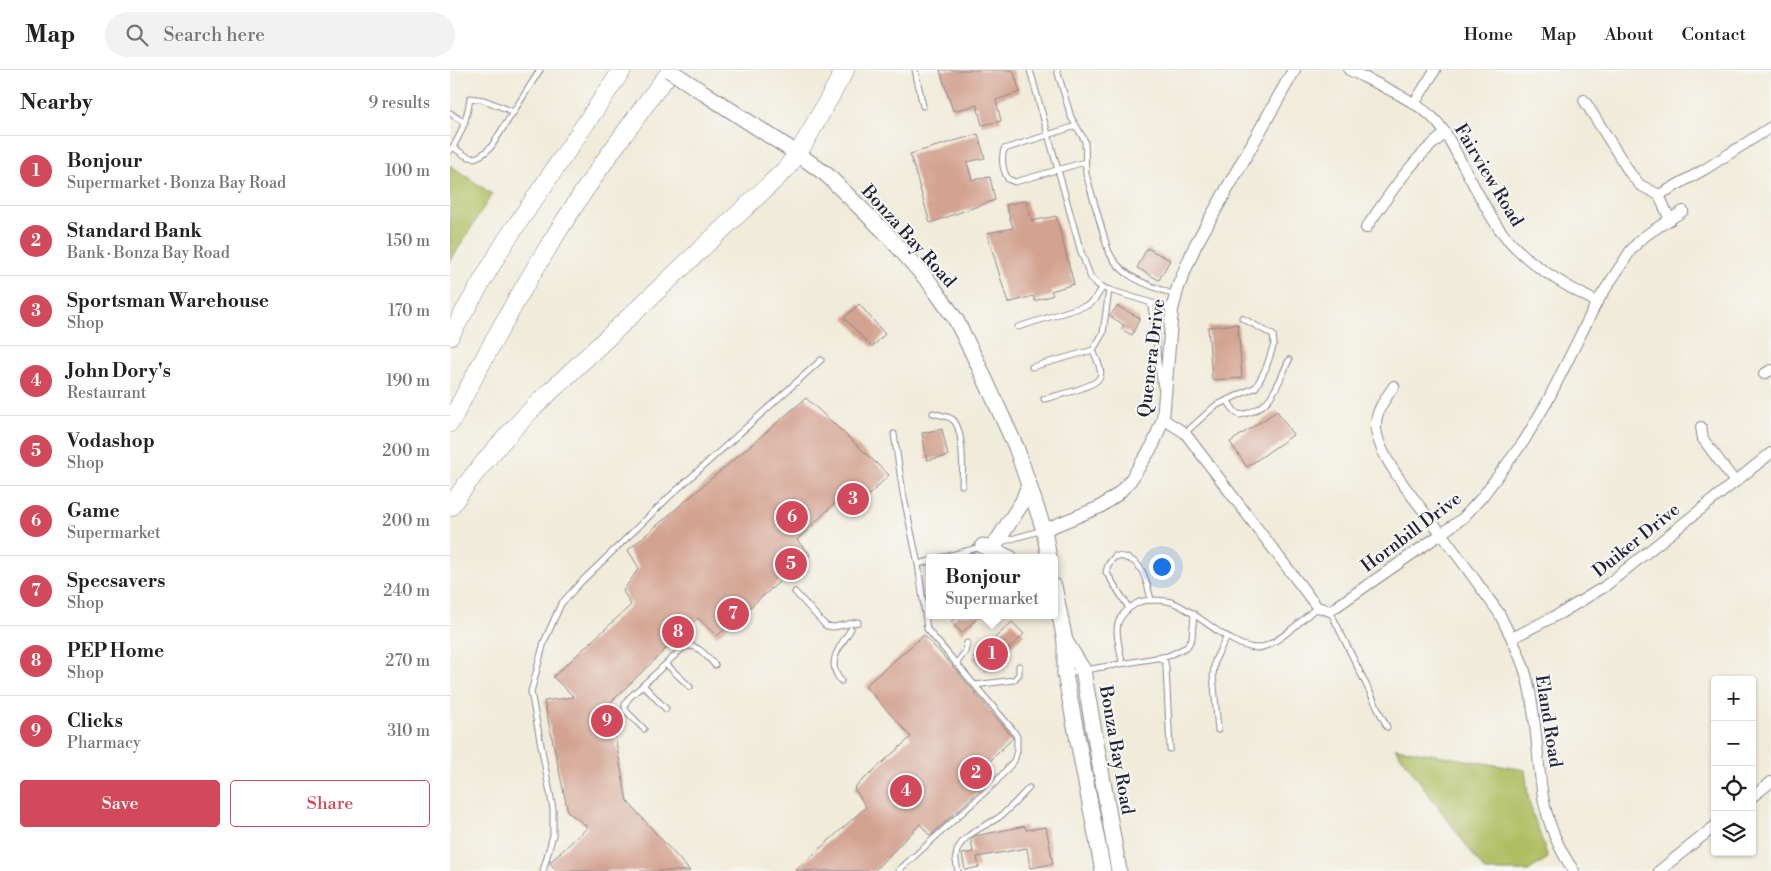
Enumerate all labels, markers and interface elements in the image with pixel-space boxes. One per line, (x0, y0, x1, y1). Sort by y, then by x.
search box (105, 12, 455, 57)
text: Map (25, 20, 75, 50)
icon: search (123, 21, 151, 49)
text: Search here (163, 23, 265, 47)
text: Home (1464, 23, 1513, 46)
text: Map (1541, 23, 1577, 46)
text: About (1605, 23, 1654, 46)
text: Contact (1682, 23, 1746, 46)
text: Nearby (20, 90, 93, 116)
text: 9 results (369, 93, 430, 113)
street label: Fairview Road (1449, 120, 1529, 232)
text: Bonjour (67, 149, 143, 173)
text: 1 (32, 161, 40, 181)
text: 100 m (385, 161, 430, 181)
text: Supermarket · Bonza Bay Road (67, 173, 286, 193)
street label: Bonza Bay Road (856, 179, 961, 293)
text: Standard Bank (67, 219, 202, 243)
text: 2 (31, 231, 41, 251)
text: 150 m (386, 231, 430, 251)
text: Bank · Bonza Bay Road (67, 243, 230, 263)
text: Sportsman Warehouse (67, 289, 269, 313)
street label: Quenera Drive (1133, 297, 1170, 419)
text: 3 (31, 301, 41, 321)
text: 170 m (388, 301, 430, 321)
text: Shop (67, 313, 104, 333)
text: John Dory's (67, 359, 171, 383)
text: 4 (31, 371, 41, 391)
text: 190 m (386, 371, 430, 391)
text: Restaurant (67, 383, 146, 403)
text: Vodashop (67, 429, 155, 453)
text: 5 (31, 441, 41, 461)
text: 200 m (382, 441, 430, 461)
text: Shop (67, 453, 104, 473)
pin: 3 (837, 480, 869, 518)
street label: Hornbill Drive (1357, 487, 1466, 578)
pin: 6 (776, 498, 808, 536)
street label: Duiker Drive (1588, 498, 1685, 583)
text: Game (67, 499, 120, 523)
text: 6 (31, 511, 41, 531)
text: 200 m (382, 511, 430, 531)
text: Supermarket (67, 523, 161, 543)
pin: 5 (775, 545, 807, 583)
popup (926, 554, 1058, 619)
your location (1149, 554, 1175, 580)
text: Bonjour (945, 565, 1021, 589)
text: Specsavers (67, 569, 165, 593)
text: 7 (31, 581, 41, 601)
text: 240 m (383, 581, 430, 601)
text: Supermarket (945, 589, 1039, 609)
text: Shop (67, 593, 104, 613)
pin: 7 (717, 595, 749, 633)
pin: 8 (662, 613, 694, 651)
pin: 1 (976, 635, 1008, 673)
text: PEP Home (67, 639, 164, 663)
text: 8 (31, 651, 41, 671)
text: 270 m (385, 651, 430, 671)
text: Shop (67, 663, 104, 683)
street label: Eland Road (1530, 673, 1567, 770)
map controls (1711, 676, 1756, 856)
button: + (1711, 676, 1756, 721)
street label: Bonza Bay Road (1094, 683, 1139, 817)
pin: 9 (591, 702, 623, 740)
text: Clicks (67, 709, 123, 733)
text: 9 (31, 721, 41, 741)
text: 310 m (387, 721, 430, 741)
button: − (1711, 721, 1756, 766)
text: Pharmacy (67, 733, 141, 753)
pin: 2 (960, 754, 992, 792)
button: locate (1711, 766, 1756, 811)
pin: 4 (890, 772, 922, 810)
button: Save (20, 780, 220, 827)
button: Share (230, 780, 430, 827)
button: layers (1711, 811, 1756, 856)

